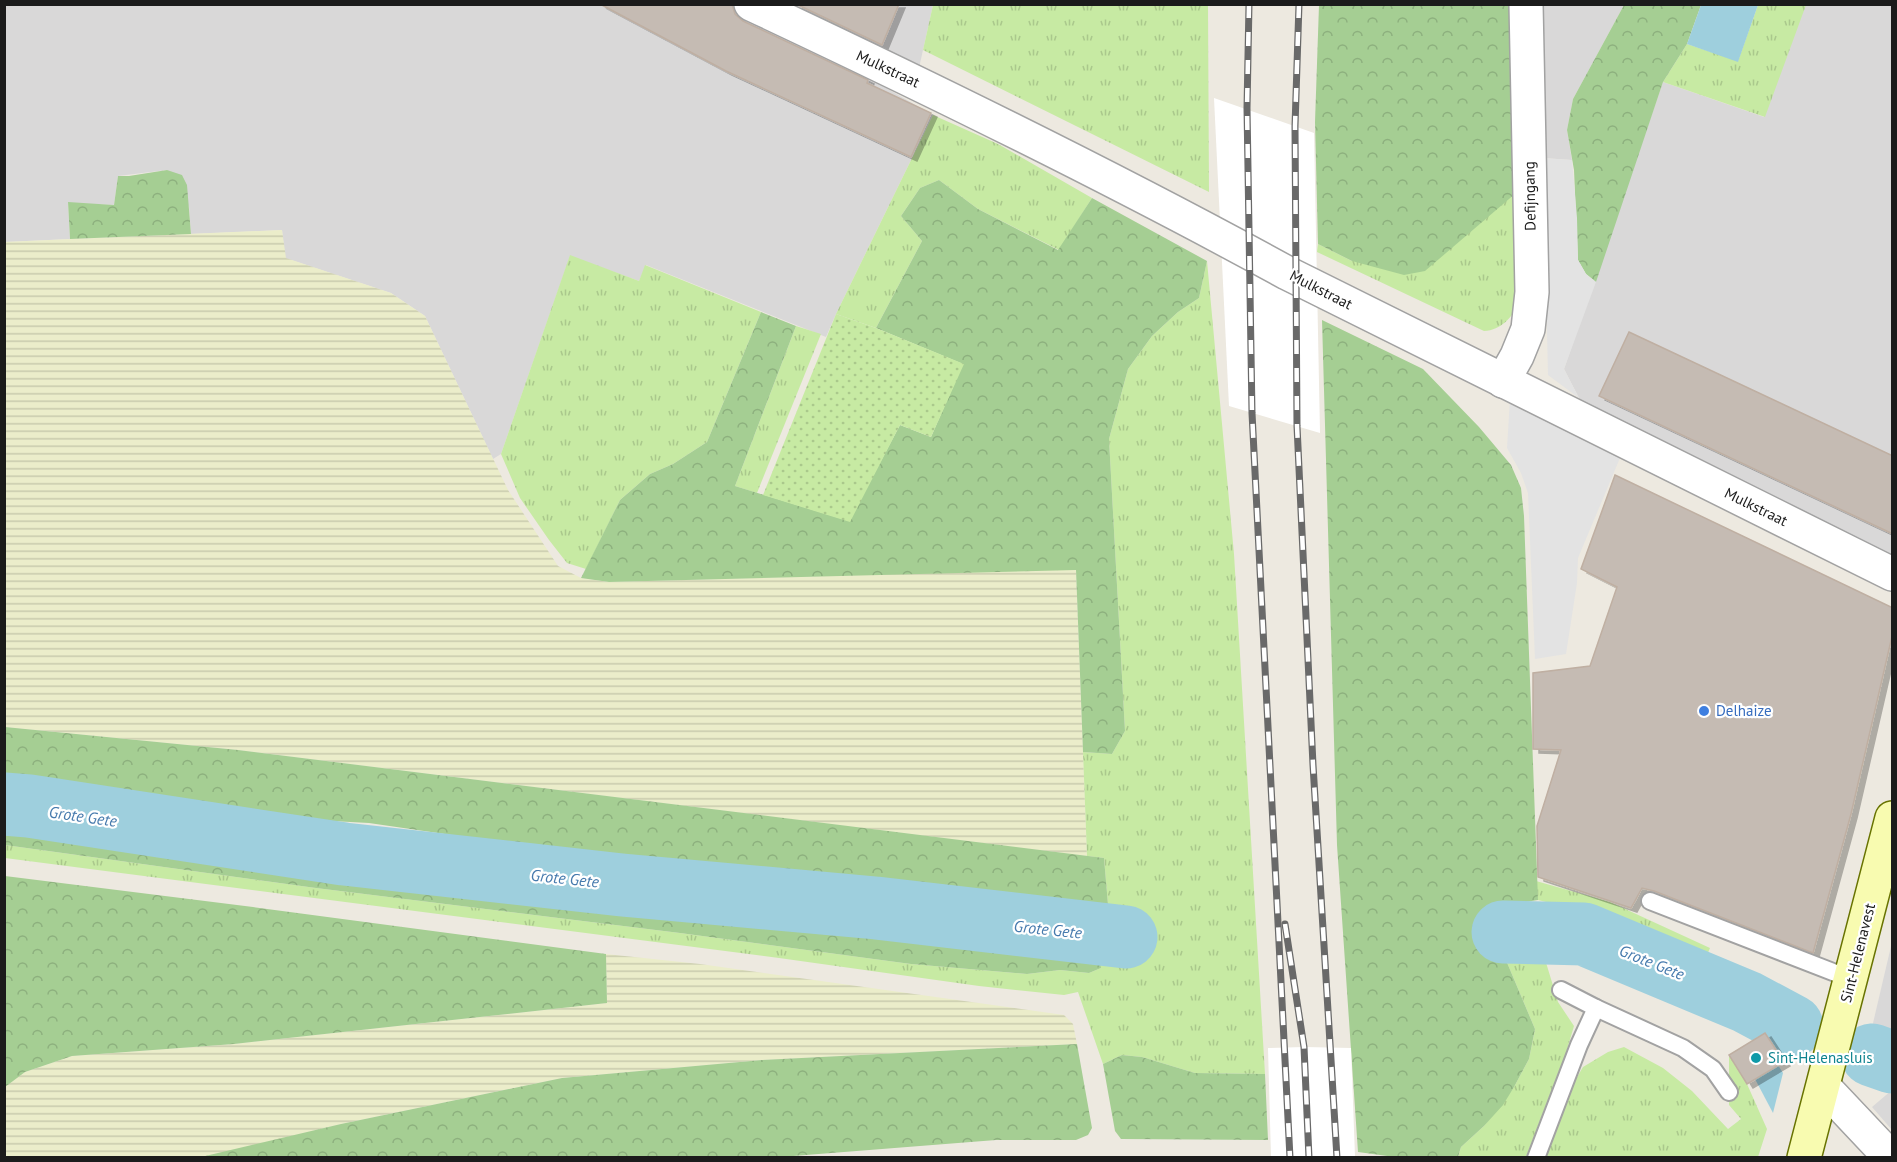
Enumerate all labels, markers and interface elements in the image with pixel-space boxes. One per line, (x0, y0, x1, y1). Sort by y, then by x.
street label: Mulkstraat (853, 46, 923, 92)
street label: Defijngang (1519, 161, 1540, 231)
street label: Mulkstraat (1287, 266, 1356, 313)
street label: Mulkstraat (1722, 483, 1791, 530)
place label: Delhaize (1716, 701, 1772, 720)
marker: Delhaize (1697, 704, 1711, 718)
water label: Grote Gete (48, 801, 119, 831)
water label: Grote Gete (530, 864, 601, 892)
street label: Sint-Helenavest (1836, 901, 1879, 1004)
water label: Grote Gete (1013, 915, 1084, 943)
water label: Grote Gete (1617, 940, 1688, 984)
place label: Sint-Helenasluis (1768, 1048, 1873, 1067)
marker: Sint-Helenasluis (1749, 1051, 1763, 1065)

